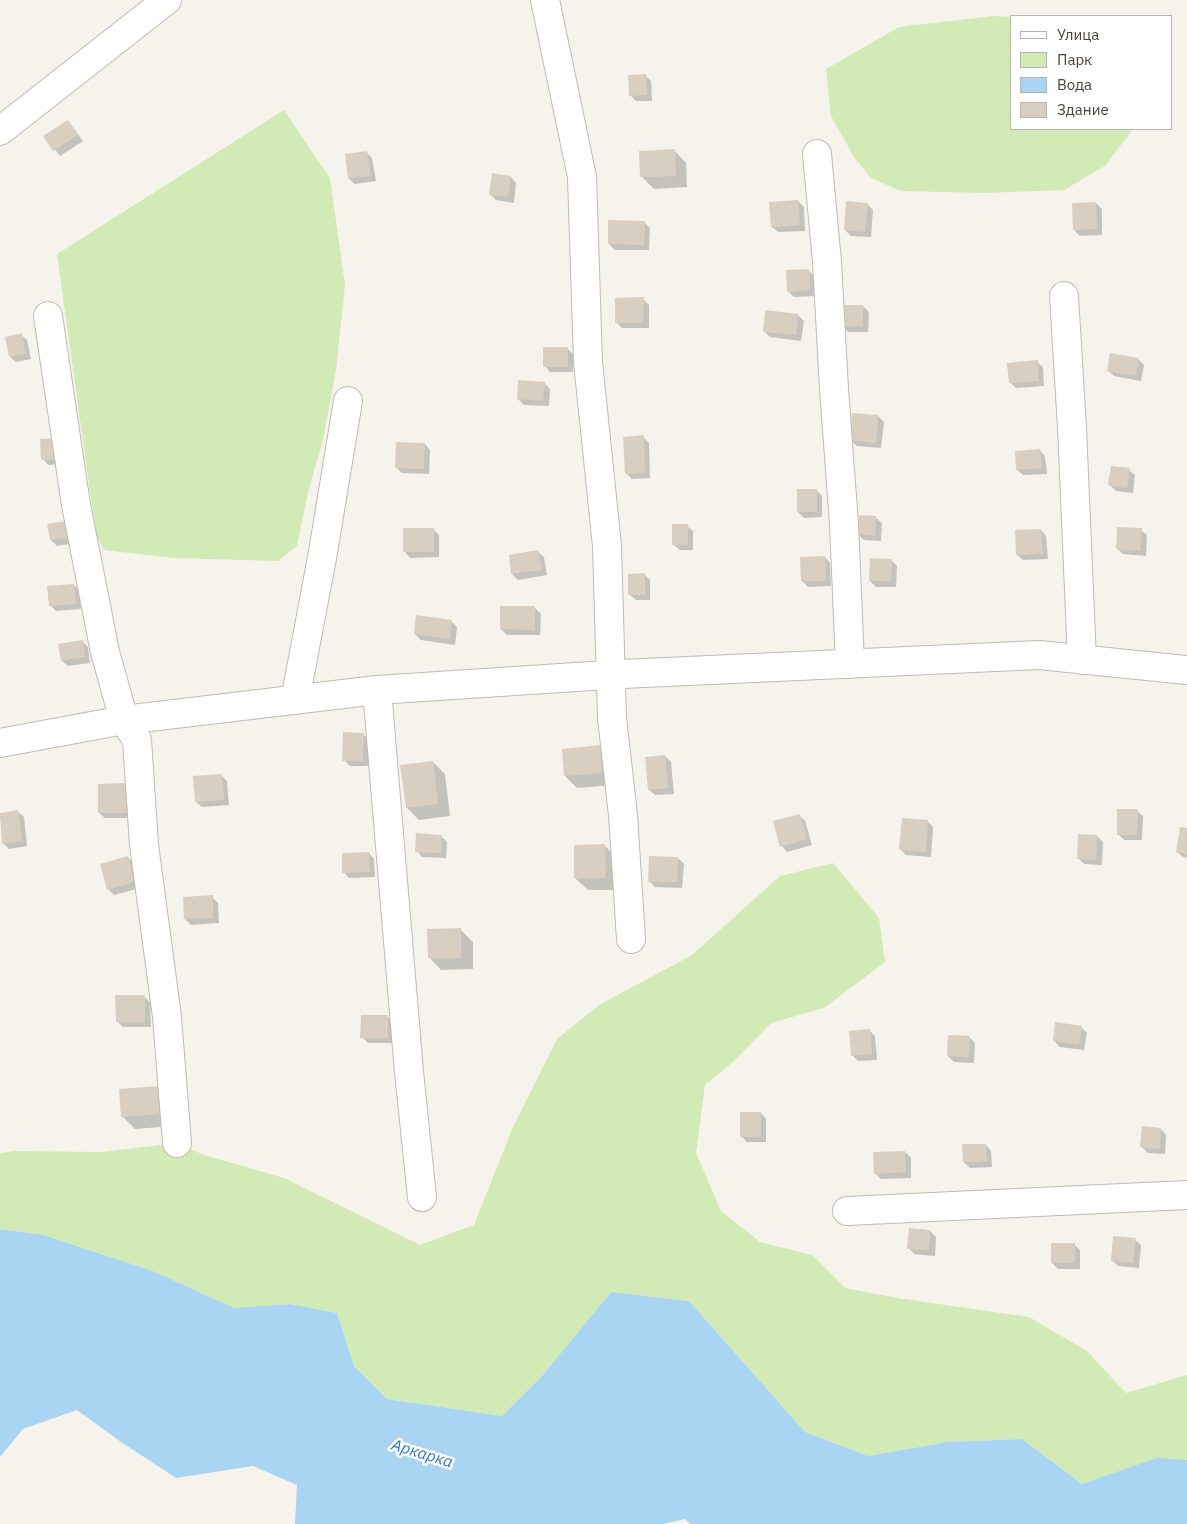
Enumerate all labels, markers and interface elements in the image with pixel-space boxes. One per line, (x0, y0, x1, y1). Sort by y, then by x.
legend (1010, 15, 1172, 130)
text: Улица (1057, 25, 1099, 44)
text: Парк (1057, 50, 1092, 69)
text: Вода (1057, 75, 1092, 94)
text: Здание (1057, 100, 1109, 119)
water label: Аркарка (389, 1436, 455, 1472)

